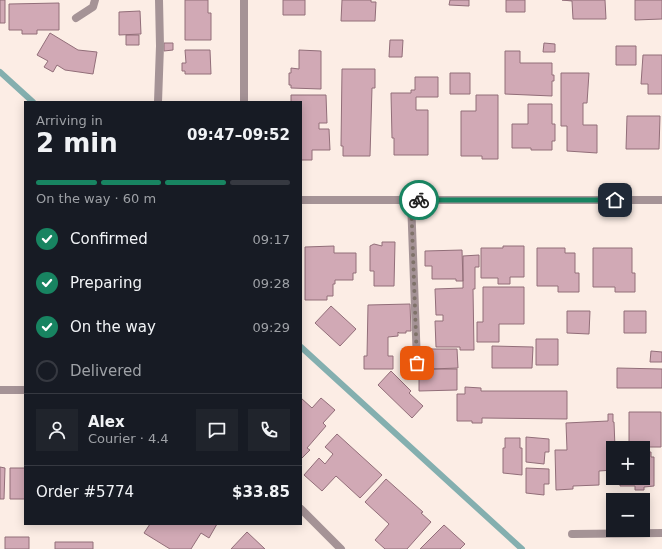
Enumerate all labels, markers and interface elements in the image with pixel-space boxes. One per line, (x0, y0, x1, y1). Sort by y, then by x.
text: Arriving in (36, 113, 103, 128)
text: 09:47–09:52 (187, 126, 290, 144)
text: 2 min (36, 128, 118, 158)
courier (399, 180, 439, 220)
pin (598, 183, 632, 217)
icon: bike (408, 189, 430, 211)
icon: home (604, 189, 626, 211)
text: On the way · 60 m (36, 191, 156, 206)
icon: check (36, 228, 58, 250)
text: Confirmed (70, 230, 148, 248)
text: 09:17 (253, 232, 290, 247)
icon: check (36, 272, 58, 294)
text: Preparing (70, 274, 142, 292)
text: 09:28 (253, 276, 290, 291)
icon: check (36, 316, 58, 338)
text: On the way (70, 318, 156, 336)
text: 09:29 (253, 320, 290, 335)
pin (400, 346, 434, 380)
icon: bag (406, 352, 428, 374)
text: Delivered (70, 362, 142, 380)
button: person (36, 409, 78, 451)
button: chat (196, 409, 238, 451)
button: phone (248, 409, 290, 451)
text: Alex (88, 413, 125, 431)
text: Courier · 4.4 (88, 431, 169, 446)
map controls (606, 441, 650, 537)
button: + (606, 441, 650, 485)
text: Order #5774 (36, 483, 134, 501)
text: $33.85 (232, 483, 290, 501)
button: − (606, 493, 650, 537)

